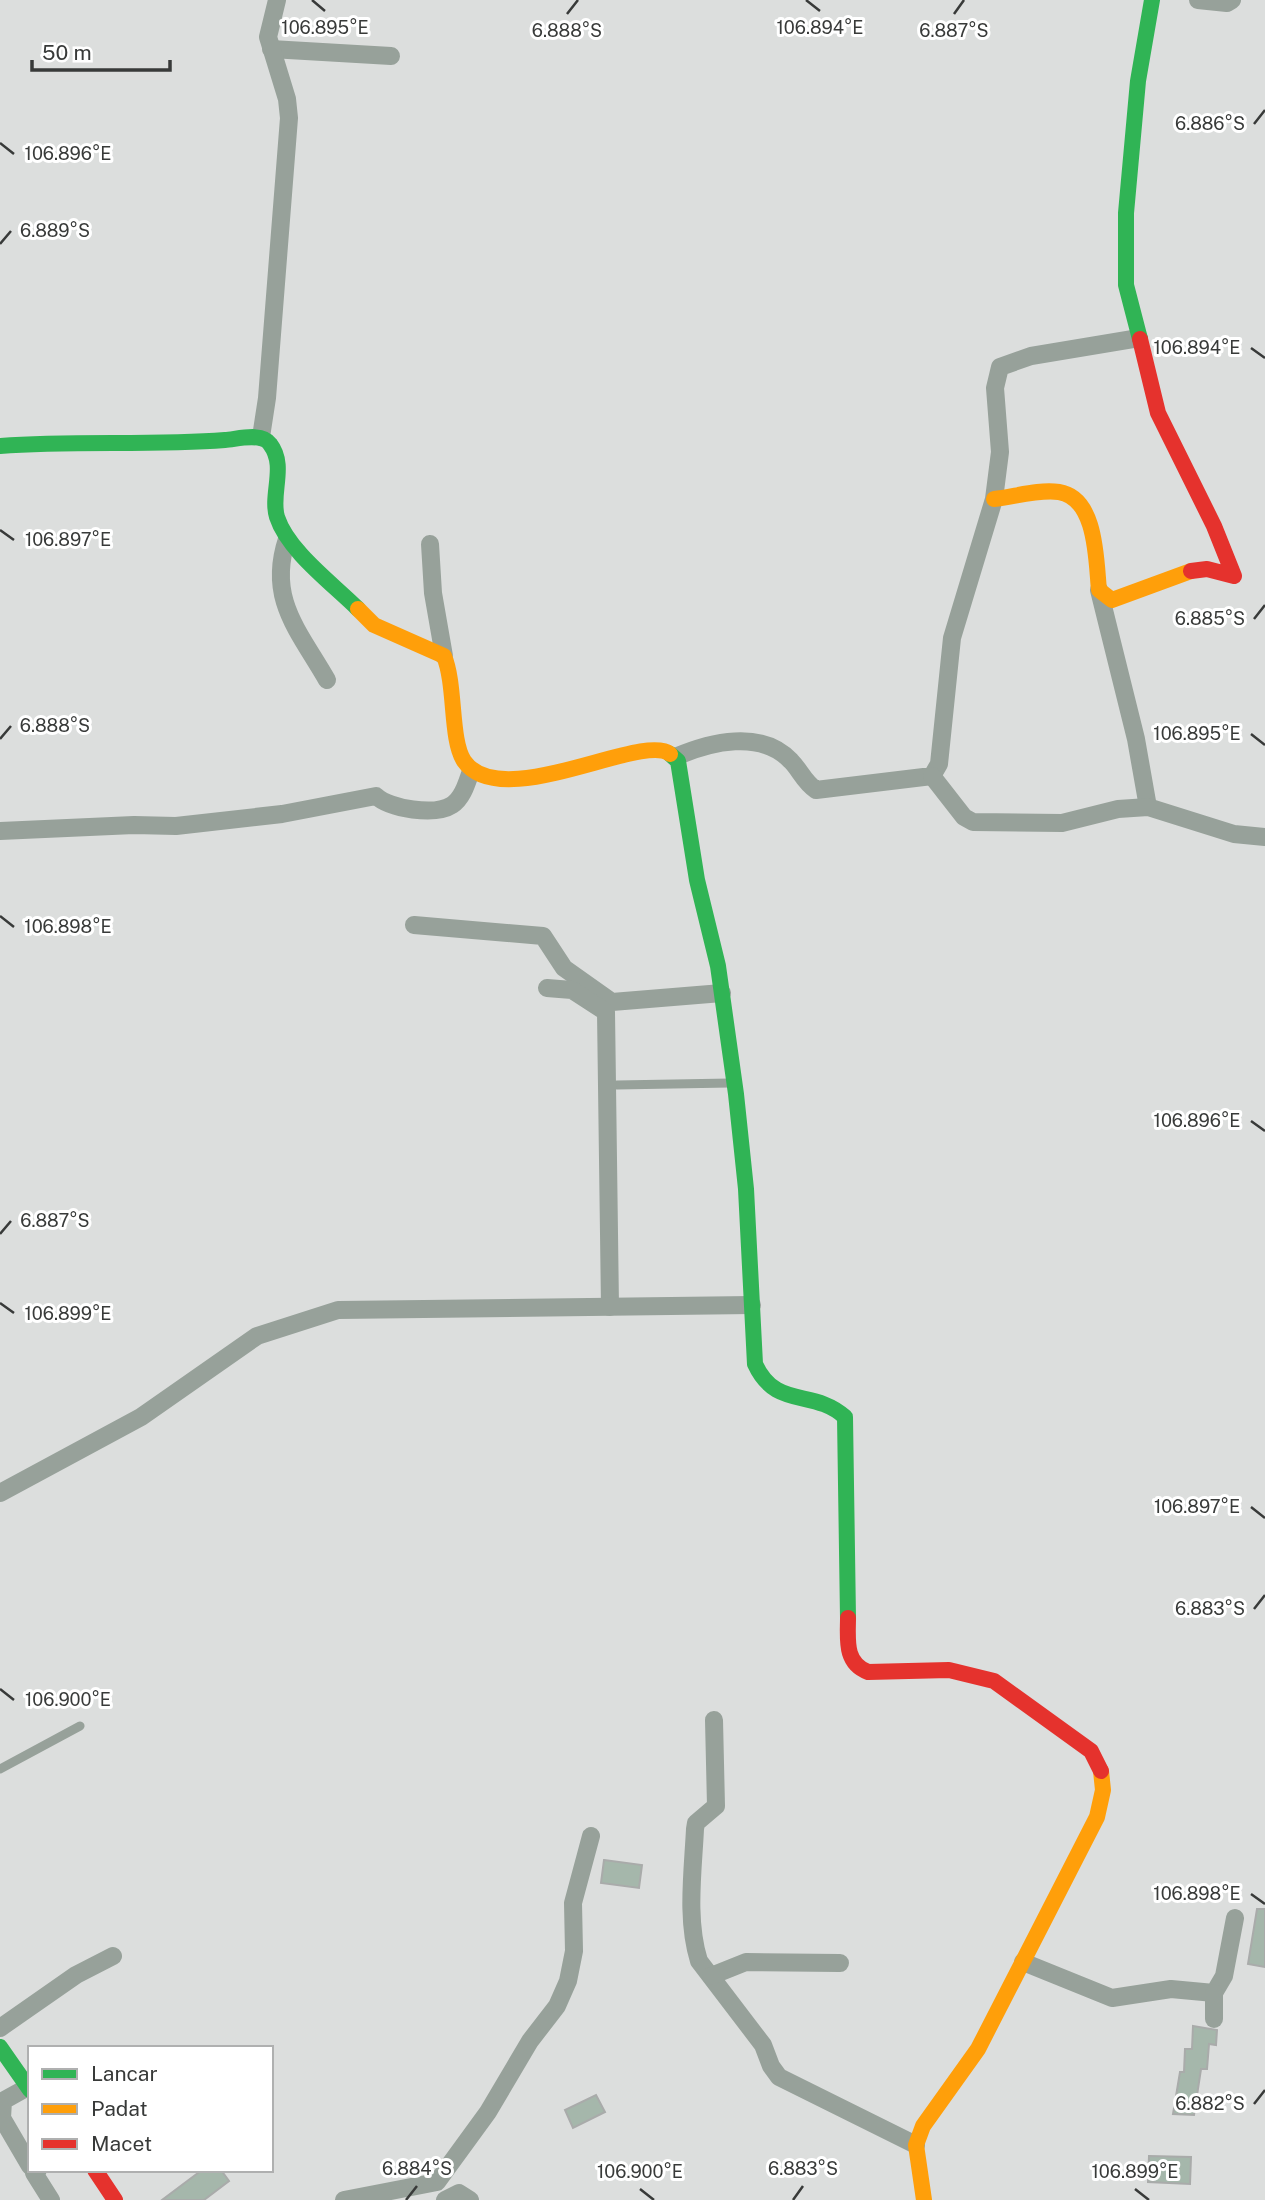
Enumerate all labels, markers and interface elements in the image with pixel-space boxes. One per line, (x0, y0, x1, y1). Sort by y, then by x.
text: 106.895°E (281, 17, 369, 38)
text: 106.894°E (776, 17, 864, 38)
text: 6.888°S (532, 20, 602, 41)
text: 6.887°S (919, 20, 989, 41)
scale bar (32, 28, 170, 72)
text: 50 m (42, 40, 92, 65)
text: 6.886°S (1175, 113, 1245, 134)
text: 106.896°E (25, 143, 111, 164)
text: 6.889°S (20, 220, 90, 241)
text: 106.894°E (1153, 337, 1241, 358)
text: 106.897°E (25, 529, 111, 550)
text: 6.885°S (1175, 608, 1245, 629)
text: 6.888°S (20, 715, 90, 736)
text: 106.895°E (1153, 723, 1241, 744)
text: 106.898°E (24, 916, 112, 937)
text: 106.896°E (1154, 1110, 1240, 1131)
text: 6.887°S (20, 1210, 90, 1231)
text: 106.899°E (25, 1303, 111, 1324)
text: 106.897°E (1154, 1496, 1240, 1517)
text: 6.883°S (1175, 1598, 1245, 1619)
text: 106.900°E (25, 1689, 111, 1710)
text: 106.898°E (1153, 1883, 1241, 1904)
legend (28, 2046, 273, 2172)
text: Lancar (91, 2061, 158, 2086)
text: 6.882°S (1175, 2093, 1245, 2114)
text: Padat (91, 2096, 148, 2121)
text: Macet (91, 2131, 152, 2156)
text: 6.884°S (382, 2158, 452, 2179)
text: 6.883°S (768, 2158, 838, 2179)
text: 106.900°E (597, 2161, 683, 2182)
text: 106.899°E (1092, 2161, 1178, 2182)

